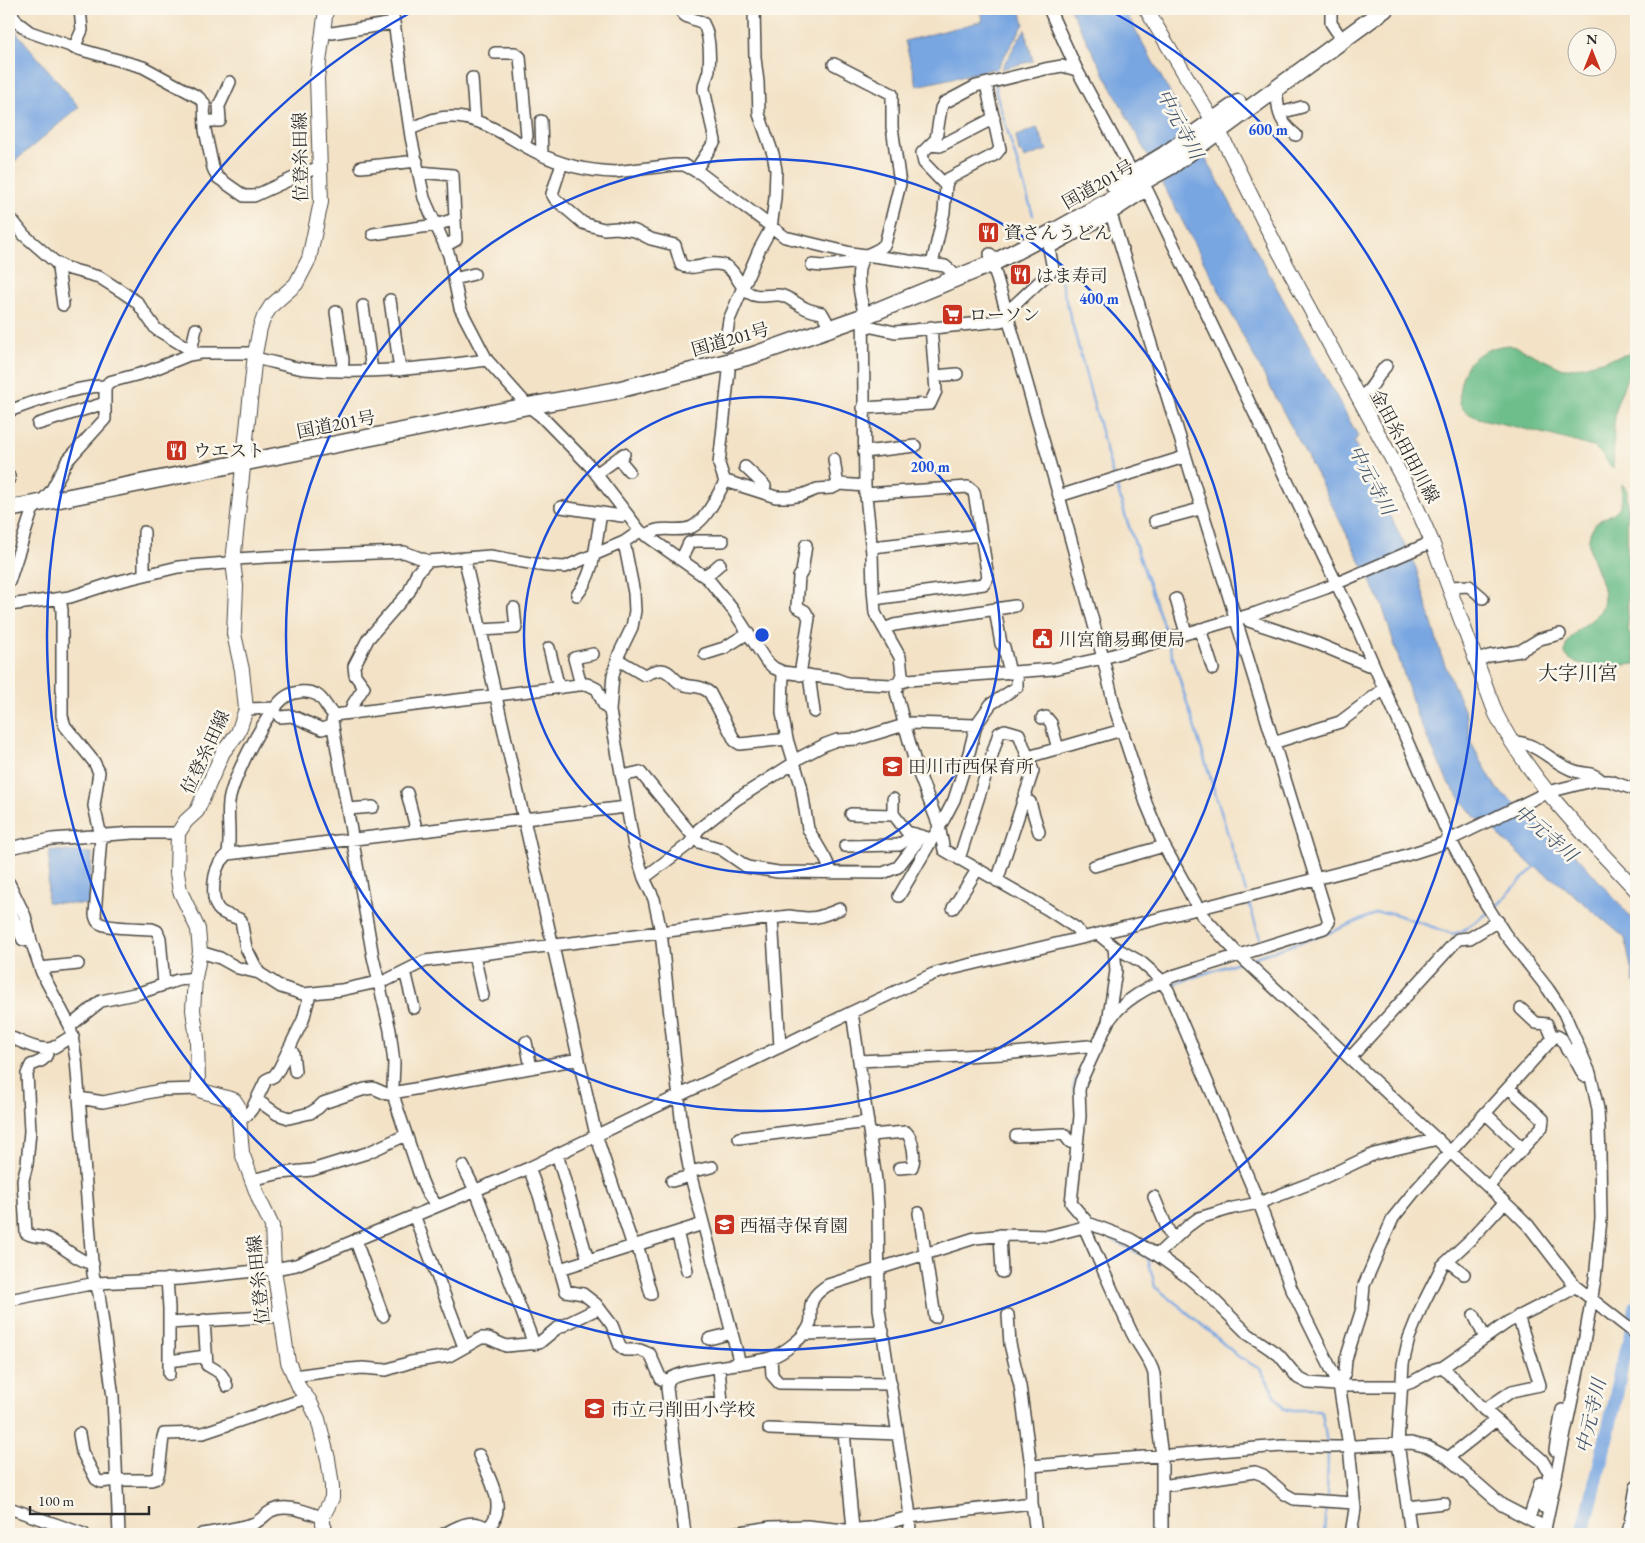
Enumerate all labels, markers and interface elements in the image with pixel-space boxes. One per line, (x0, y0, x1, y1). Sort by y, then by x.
north arrow (1568, 28, 1618, 78)
text: N (1586, 30, 1598, 48)
water label: 中元寺川 (1151, 85, 1210, 165)
street label: 位登糸田線 (288, 112, 312, 202)
text: 600 m (1248, 120, 1288, 139)
street label: 国道201号 (1058, 154, 1138, 214)
restaurant icon: 資さんうどん (976, 220, 1000, 244)
place label: 資さんうどん (1004, 221, 1112, 244)
restaurant icon: はま寿司 (1008, 263, 1032, 287)
place label: はま寿司 (1036, 264, 1108, 287)
text: 400 m (1079, 289, 1119, 308)
supermarket icon: ローソン (941, 302, 965, 326)
place label: ローソン (969, 303, 1040, 326)
street label: 国道201号 (688, 317, 772, 361)
street label: 金田糸田田川線 (1365, 385, 1445, 507)
street label: 国道201号 (295, 405, 377, 443)
restaurant icon: ウエスト (165, 438, 189, 462)
place label: ウエスト (193, 439, 265, 462)
water label: 中元寺川 (1343, 441, 1402, 521)
text: 200 m (910, 457, 950, 476)
centre of rings (753, 626, 771, 644)
public building icon: 川宮簡易郵便局 (1031, 627, 1055, 651)
place label: 川宮簡易郵便局 (1059, 628, 1185, 651)
district label: 大字川宮 (1538, 660, 1618, 686)
street label: 位登糸田線 (176, 706, 234, 798)
school or university icon: 田川市西保育所 (880, 754, 904, 778)
place label: 田川市西保育所 (908, 755, 1034, 778)
water label: 中元寺川 (1509, 799, 1584, 869)
school or university icon: 西福寺保育園 (712, 1213, 736, 1237)
place label: 西福寺保育園 (740, 1214, 848, 1237)
street label: 位登糸田線 (242, 1234, 274, 1326)
water label: 中元寺川 (1570, 1374, 1612, 1456)
school or university icon: 市立弓削田小学校 (583, 1397, 607, 1421)
place label: 市立弓削田小学校 (611, 1398, 755, 1421)
scale bar (30, 1483, 149, 1515)
text: 100 m (38, 1491, 75, 1510)

